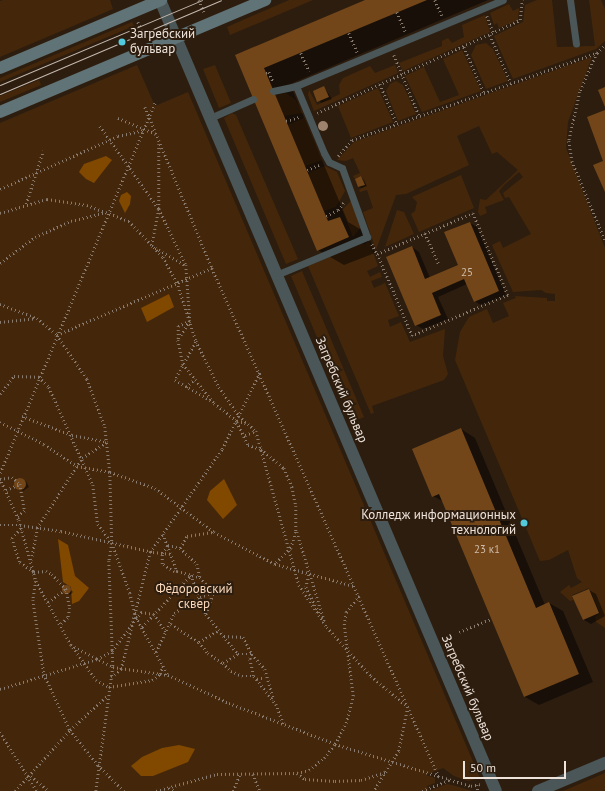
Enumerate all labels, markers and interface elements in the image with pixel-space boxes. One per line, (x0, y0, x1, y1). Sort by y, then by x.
place label: Загребский бульвар (130, 27, 195, 58)
marker: Загребский бульвар (117, 37, 127, 47)
house number: 25 (461, 265, 473, 279)
street label: Загребский бульвар (312, 335, 370, 445)
place label: Колледж информационных технологий (361, 508, 516, 539)
marker: Колледж информационных технологий (519, 518, 529, 528)
house number: 23 к1 (474, 542, 500, 556)
park label: Фёдоровский сквер (155, 582, 233, 613)
street label: Загребский бульвар (438, 633, 496, 743)
scale bar (465, 753, 568, 779)
text: 50 m (470, 760, 496, 775)

